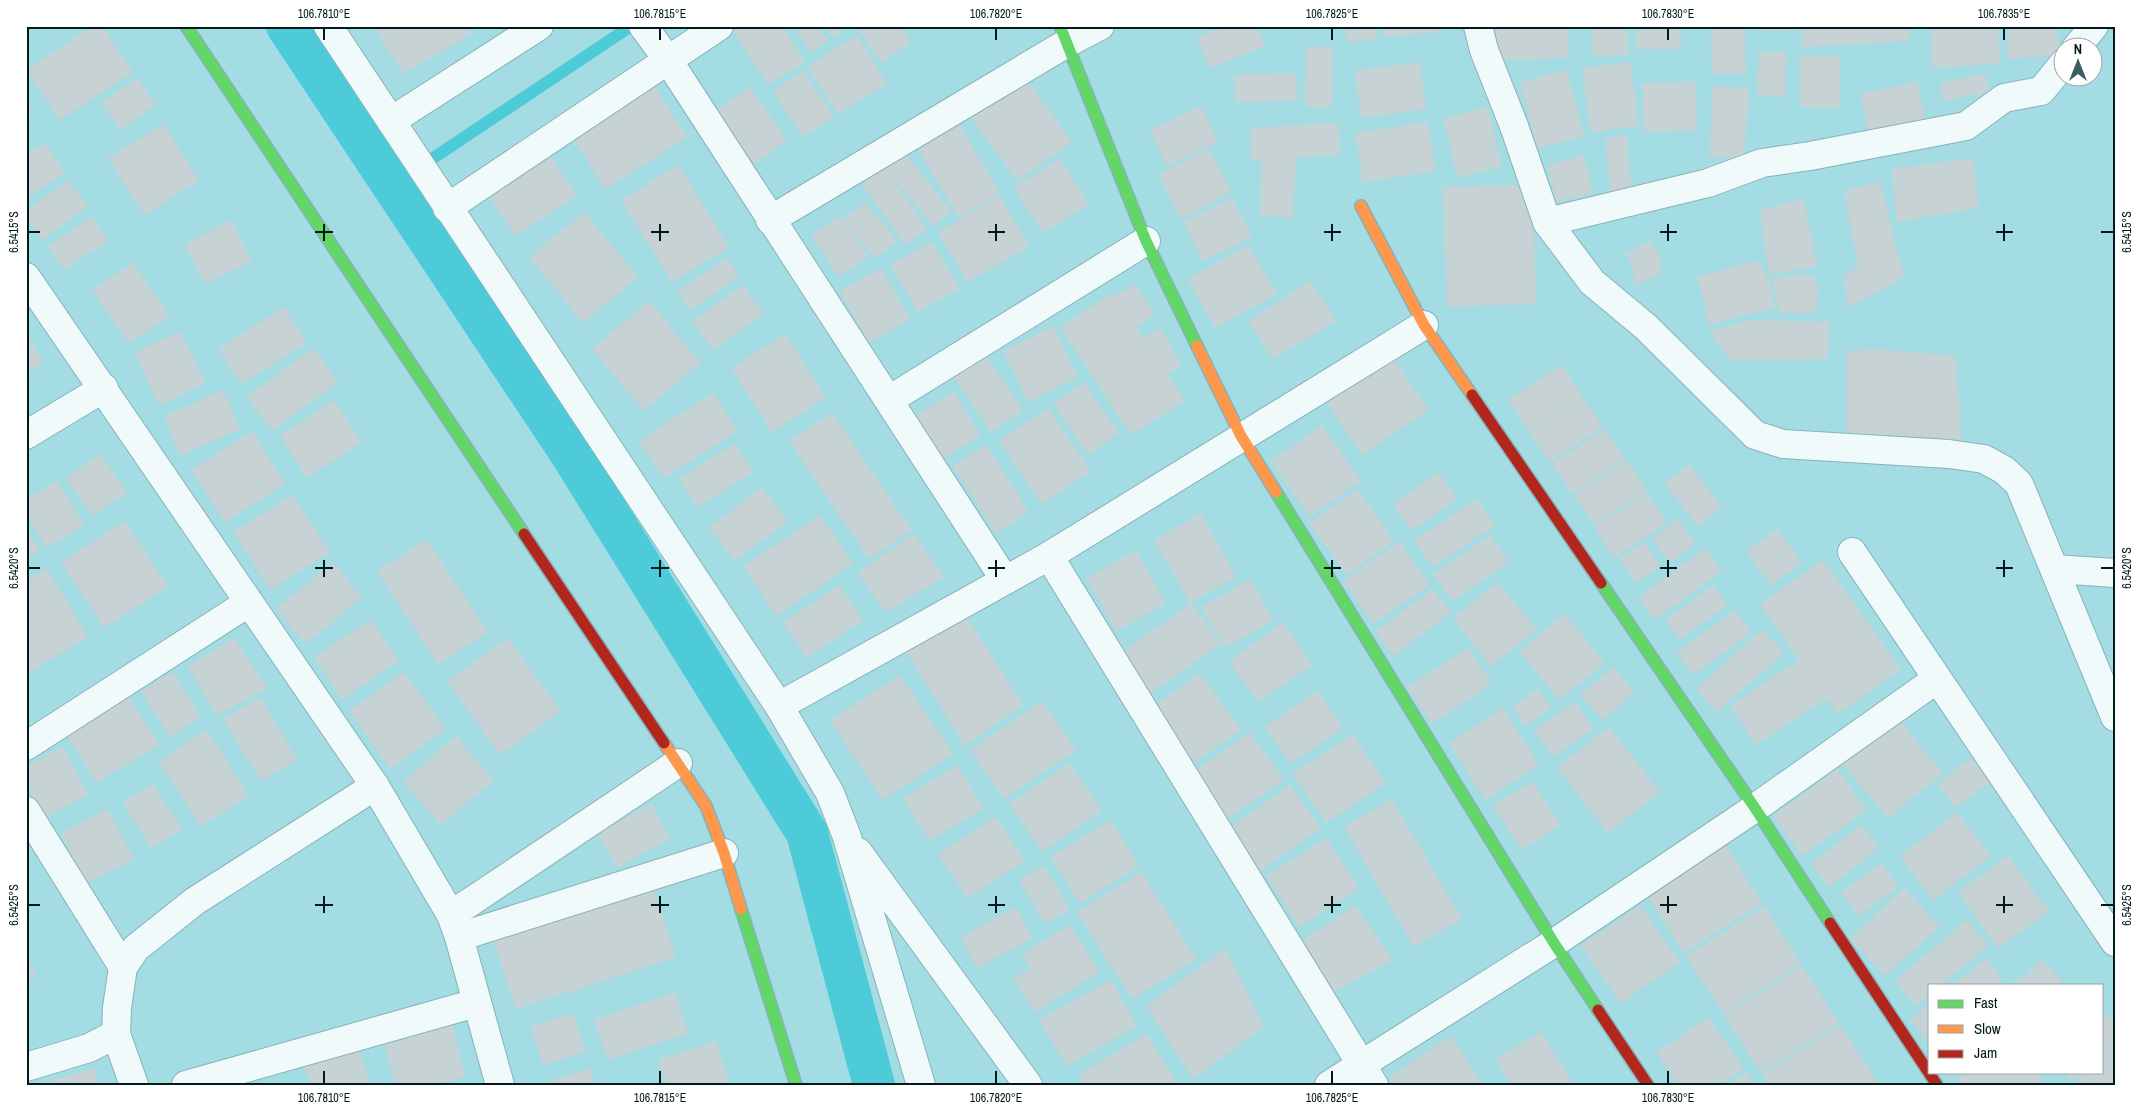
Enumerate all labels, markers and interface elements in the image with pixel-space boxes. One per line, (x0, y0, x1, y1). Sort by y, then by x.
text: 106.7810°E (298, 6, 350, 22)
text: 106.7815°E (634, 6, 686, 22)
text: 106.7820°E (970, 6, 1022, 22)
text: 106.7825°E (1306, 6, 1358, 22)
text: 106.7830°E (1642, 6, 1694, 22)
text: 106.7835°E (1978, 6, 2030, 22)
north arrow (2054, 38, 2104, 88)
text: N (2074, 40, 2082, 58)
text: 6.5415°S (6, 211, 22, 253)
text: 6.5415°S (2119, 211, 2135, 253)
text: 6.5420°S (6, 547, 22, 589)
text: 6.5420°S (2119, 547, 2135, 589)
text: 6.5425°S (6, 884, 22, 926)
text: 6.5425°S (2119, 884, 2135, 926)
legend (1928, 984, 2104, 1074)
text: Fast (1974, 992, 1998, 1013)
text: Slow (1974, 1018, 2001, 1039)
text: Jam (1974, 1042, 1997, 1063)
text: 106.7810°E (298, 1090, 350, 1106)
text: 106.7815°E (634, 1090, 686, 1106)
text: 106.7820°E (970, 1090, 1022, 1106)
text: 106.7825°E (1306, 1090, 1358, 1106)
text: 106.7830°E (1642, 1090, 1694, 1106)

